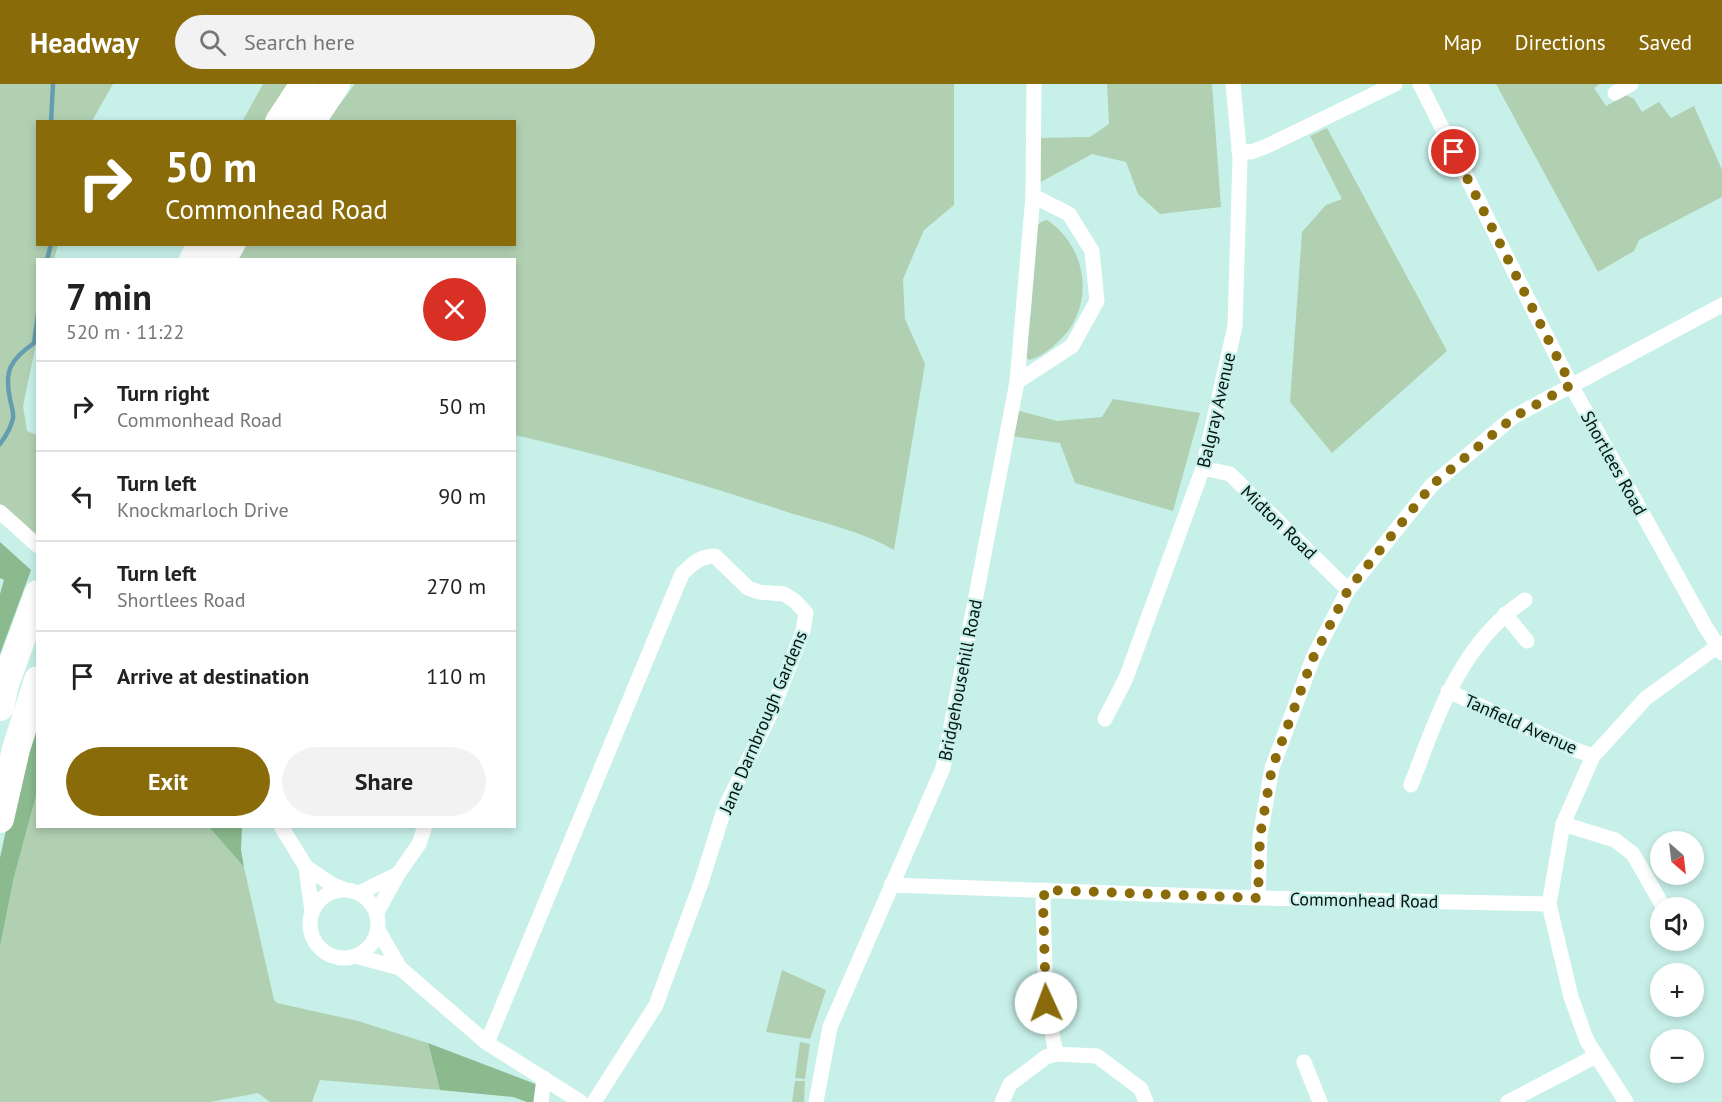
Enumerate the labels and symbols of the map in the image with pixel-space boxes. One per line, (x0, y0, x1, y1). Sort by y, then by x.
pin (1428, 126, 1479, 177)
street label: Balgray Avenue (1192, 350, 1240, 470)
street label: Shortlees Road (1576, 407, 1652, 519)
street label: Midton Road (1236, 480, 1322, 564)
street label: Bridgehousehill Road (933, 597, 987, 763)
street label: Jane Darnbrough Gardens (714, 627, 812, 818)
street label: Tanfield Avenue (1461, 689, 1581, 759)
north arrow (1650, 831, 1704, 885)
street label: Commonhead Road (1290, 887, 1438, 913)
position arrow (1014, 971, 1078, 1035)

